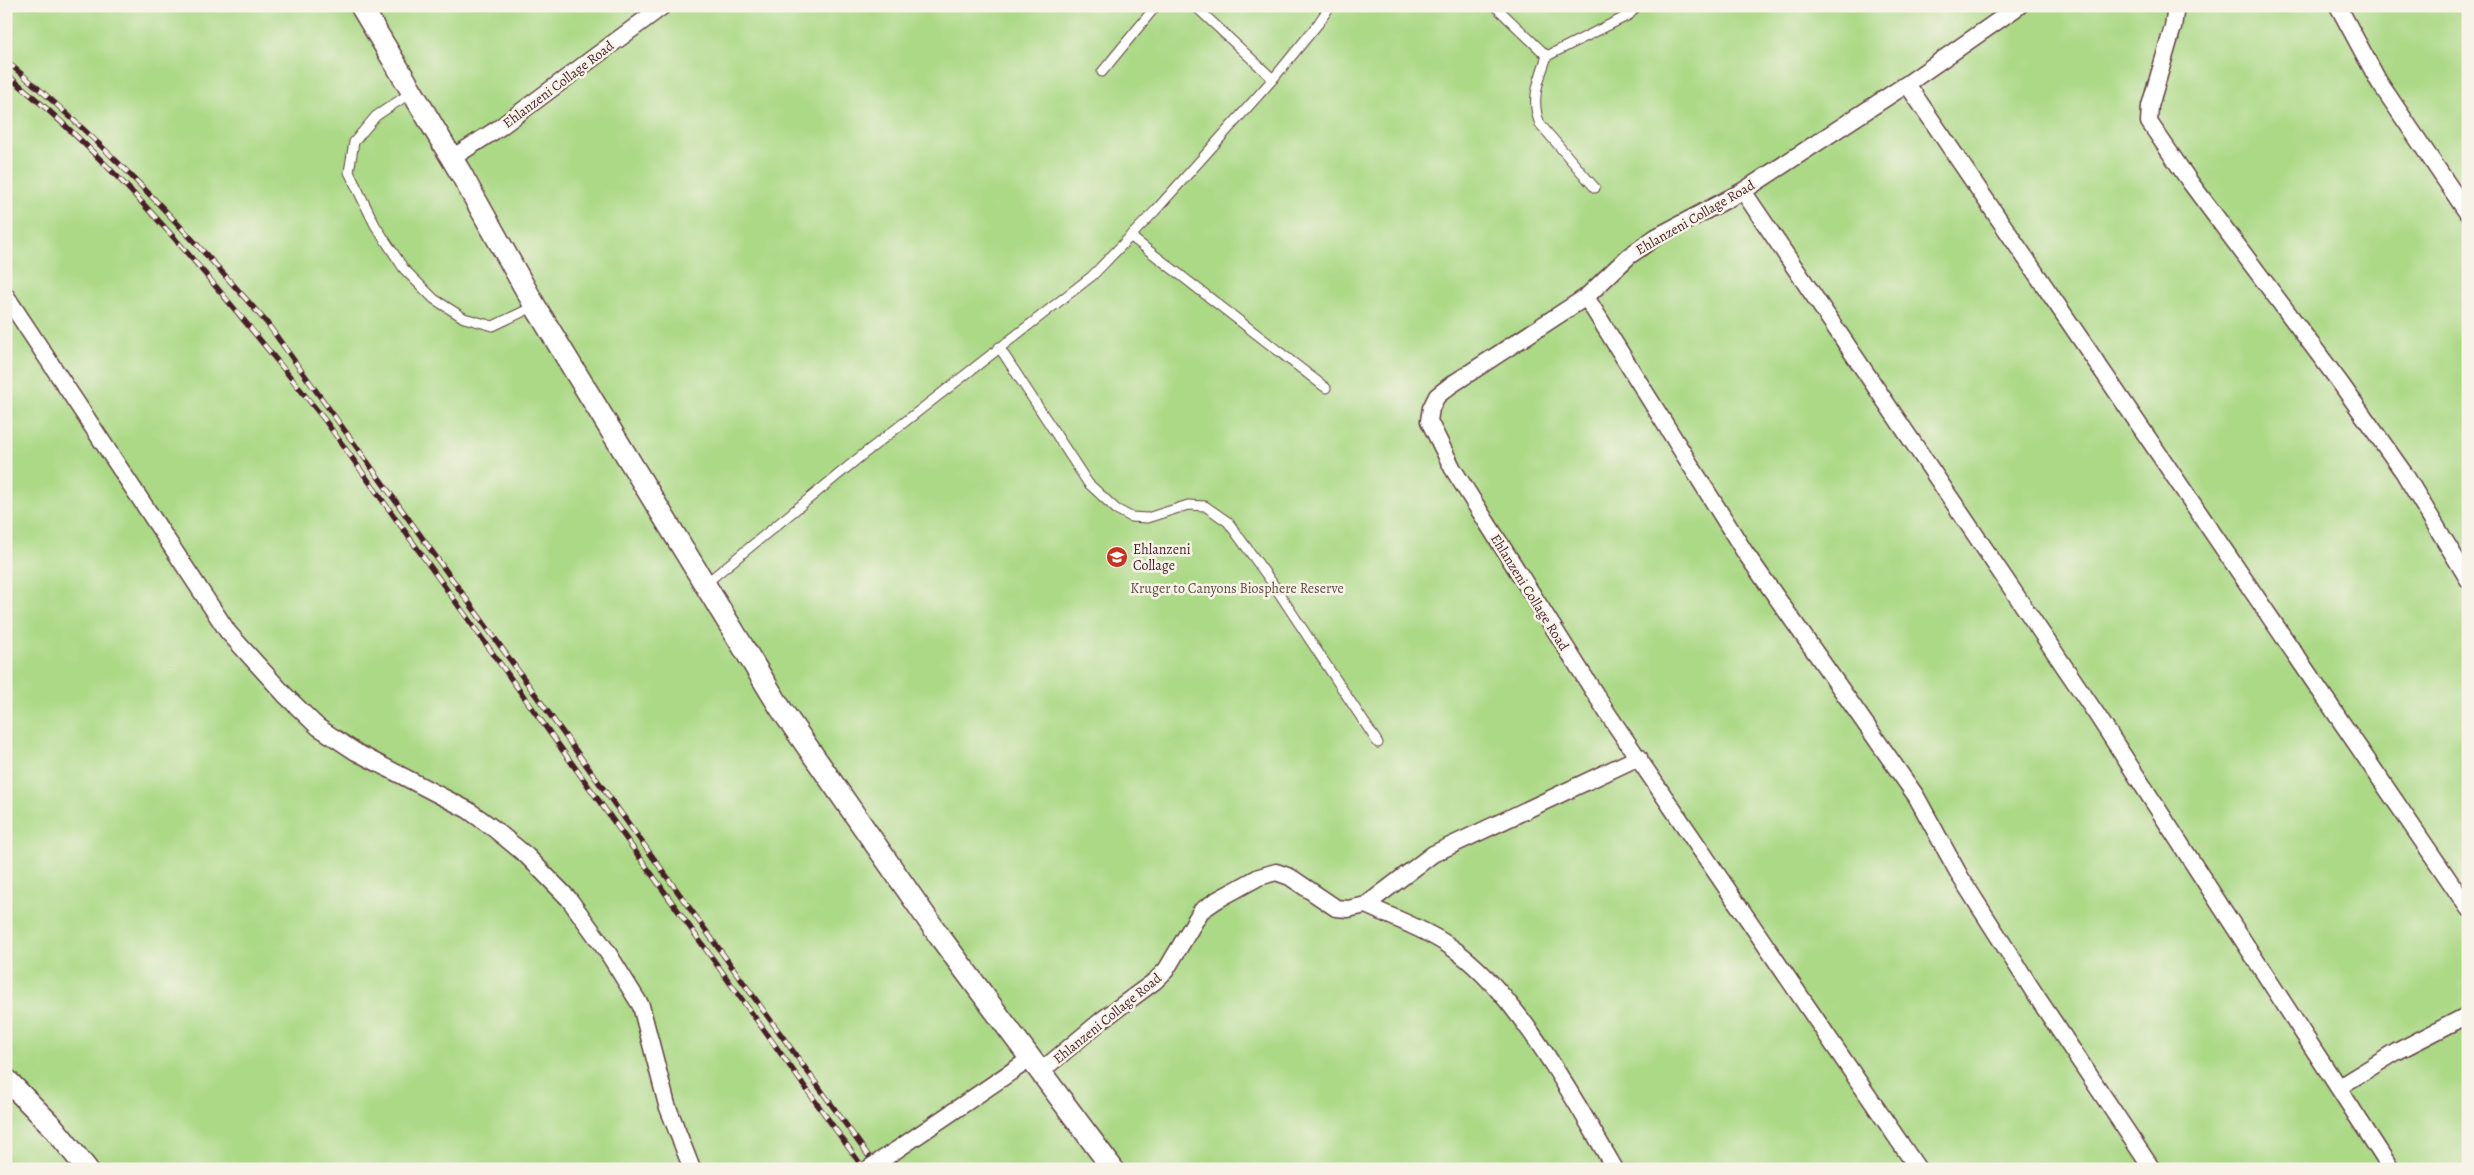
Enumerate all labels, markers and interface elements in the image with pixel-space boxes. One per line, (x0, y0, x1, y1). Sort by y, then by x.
street label: Ehlanzeni Collage Road (499, 36, 618, 132)
street label: Ehlanzeni Collage Road (1632, 175, 1759, 259)
street label: Ehlanzeni Collage Road (1486, 530, 1574, 655)
place label: Ehlanzeni Collage (1133, 540, 1191, 575)
school or university icon: Ehlanzeni Collage (1105, 545, 1129, 569)
park label: Kruger to Canyons Biosphere Reserve (1130, 579, 1344, 598)
street label: Ehlanzeni Collage Road (1049, 968, 1166, 1068)

